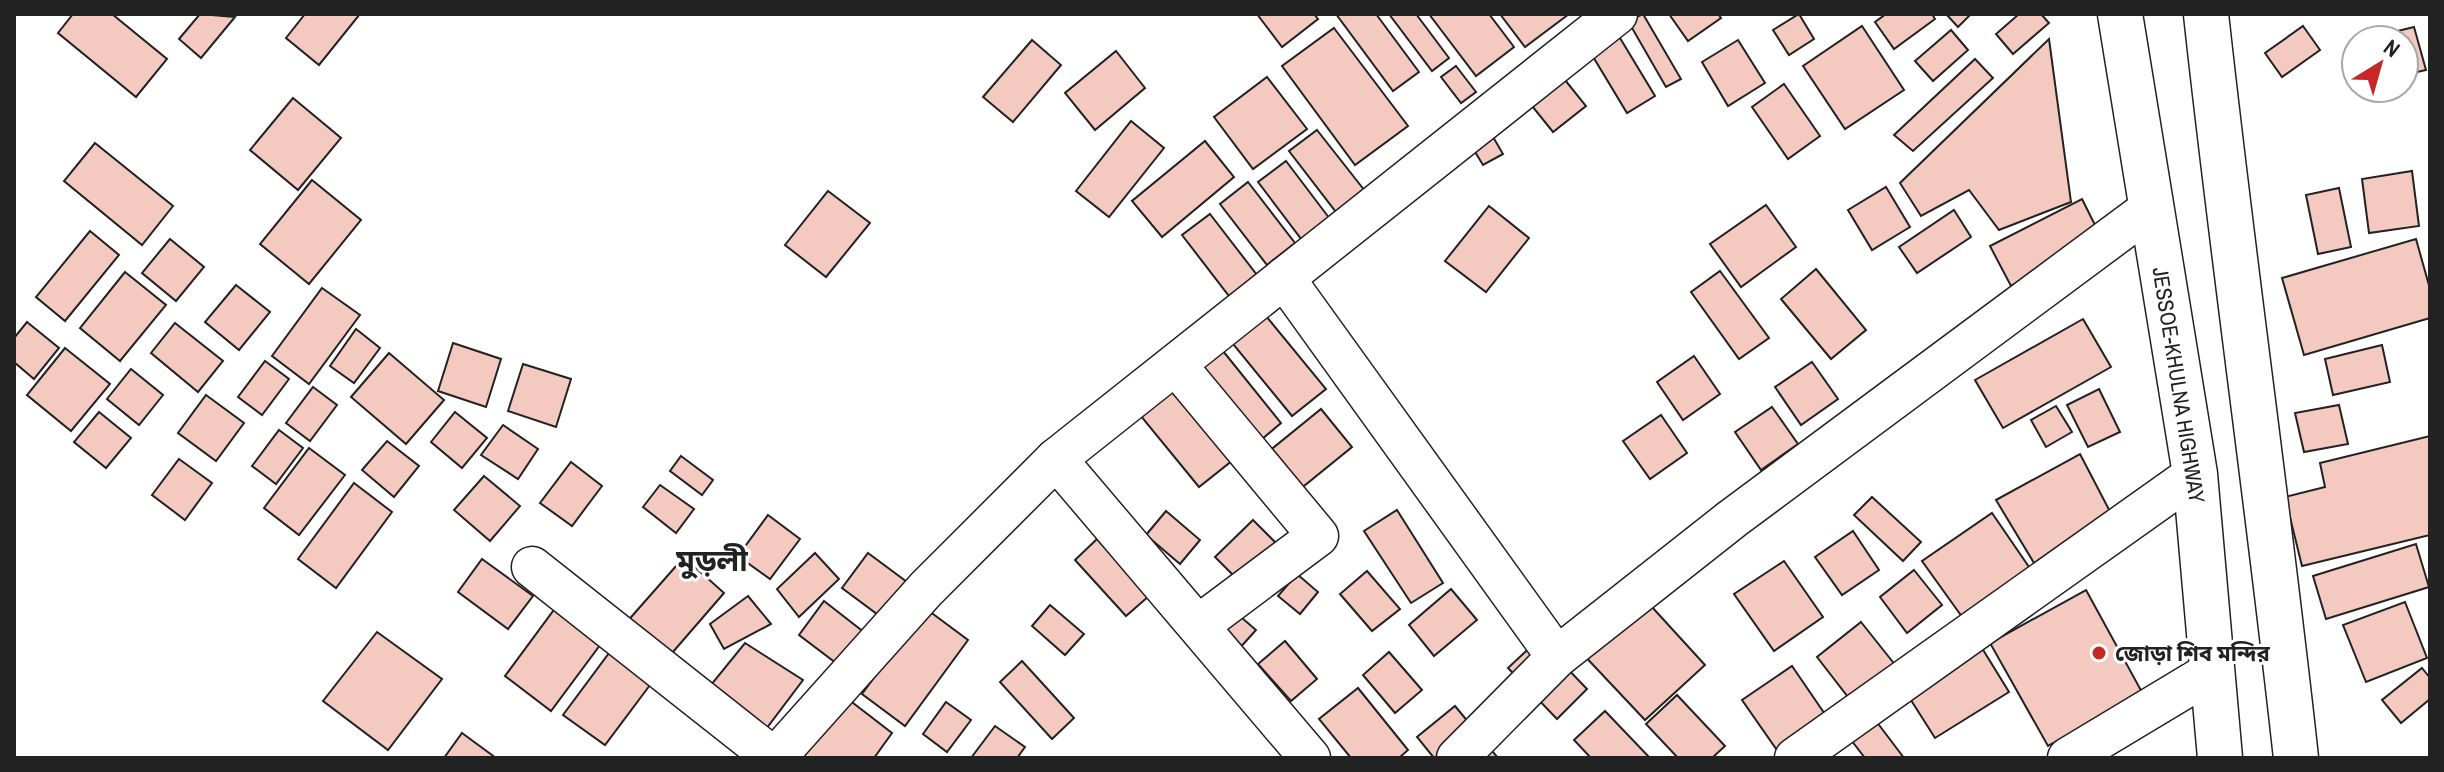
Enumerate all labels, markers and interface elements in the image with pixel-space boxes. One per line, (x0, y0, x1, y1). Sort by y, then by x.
north arrow (2340, 24, 2420, 104)
text: N (2378, 32, 2406, 64)
street label: JESSOE-KHULNA HIGHWAY (2146, 265, 2212, 505)
district label: মুড়লী (675, 540, 748, 580)
place label: জোড়া শিব মন্দির (2115, 638, 2270, 668)
marker: জোড়া শিব মন্দির (2090, 644, 2108, 662)

